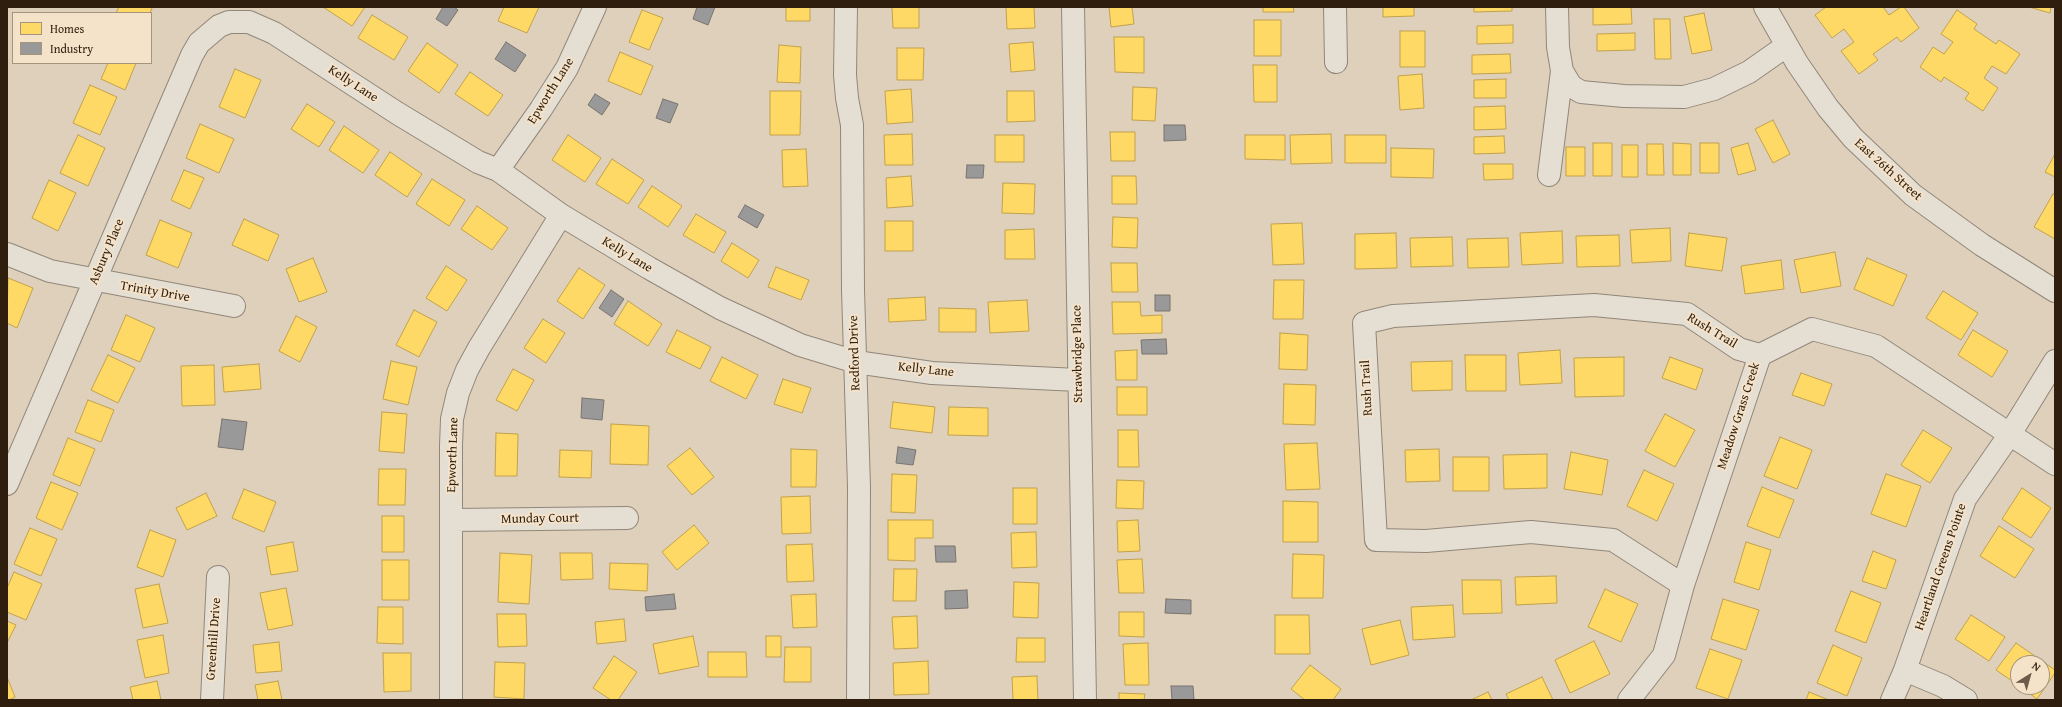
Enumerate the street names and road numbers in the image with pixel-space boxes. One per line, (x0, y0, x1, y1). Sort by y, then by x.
street label: Epworth Lane (524, 55, 578, 127)
street label: Kelly Lane (325, 62, 381, 106)
street label: East 26th Street (1851, 136, 1925, 204)
street label: Asbury Place (86, 217, 128, 287)
street label: Kelly Lane (599, 234, 655, 276)
street label: Trinity Drive (119, 278, 191, 306)
street label: Strawbridge Place (1069, 305, 1087, 403)
street label: Rush Trail (1684, 310, 1740, 352)
street label: Redford Drive (846, 315, 864, 391)
street label: Kelly Lane (897, 359, 955, 381)
street label: Rush Trail (1358, 360, 1376, 416)
street label: Meadow Grass Creek (1714, 361, 1764, 471)
street label: Epworth Lane (444, 417, 462, 493)
street label: Heartland Greens Pointe (1912, 501, 1970, 633)
street label: Munday Court (501, 511, 579, 527)
street label: Greenhill Drive (203, 597, 225, 681)

